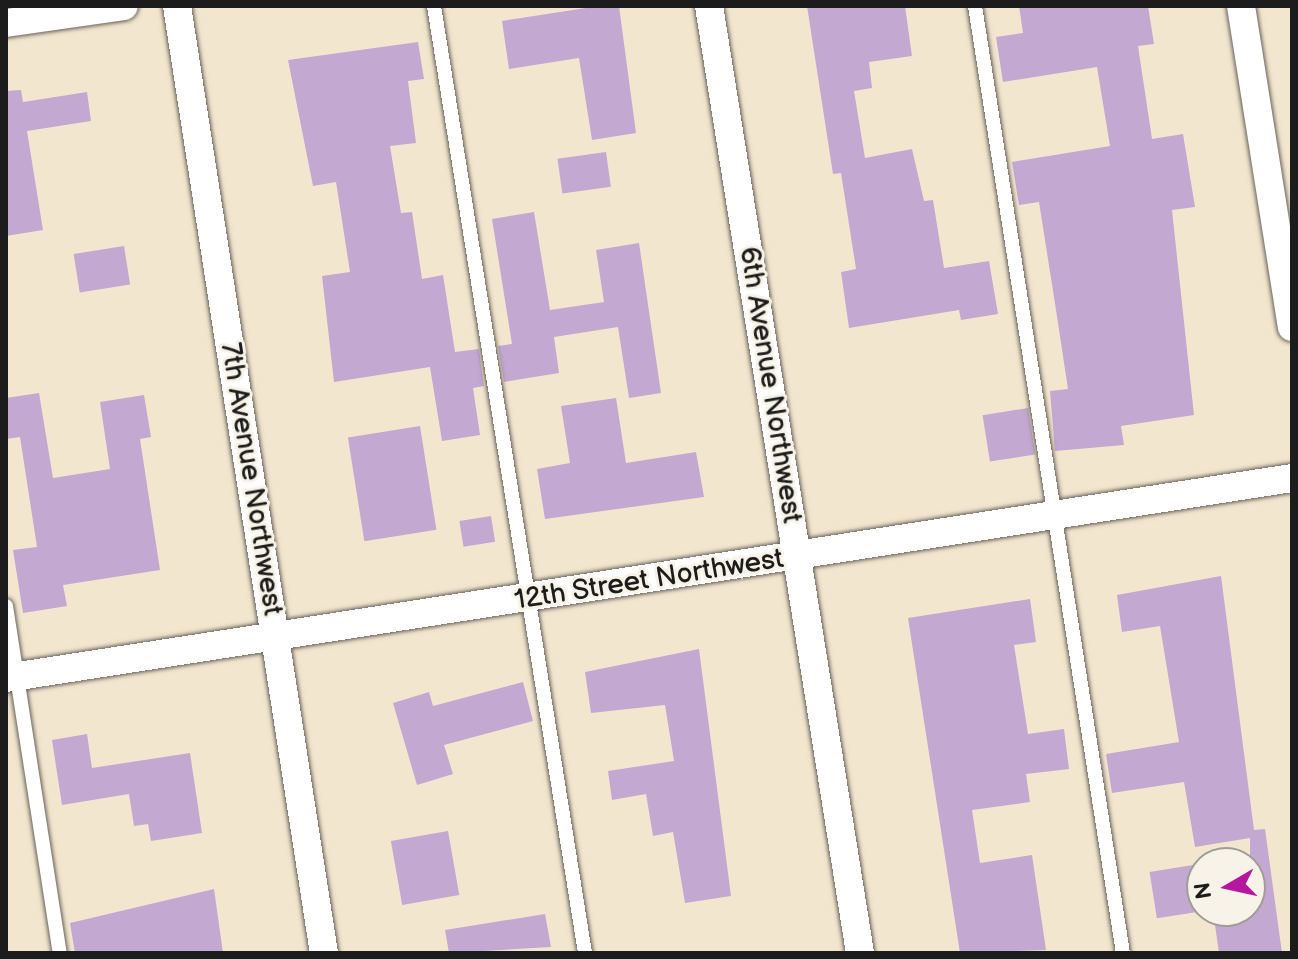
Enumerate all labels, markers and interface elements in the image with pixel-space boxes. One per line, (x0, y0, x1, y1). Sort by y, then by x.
street label: 6th Avenue Northwest (732, 245, 808, 525)
street label: 7th Avenue Northwest (213, 340, 289, 618)
street label: 12th Street Northwest (512, 542, 786, 618)
north arrow (1186, 847, 1266, 927)
text: N (1189, 880, 1218, 901)

